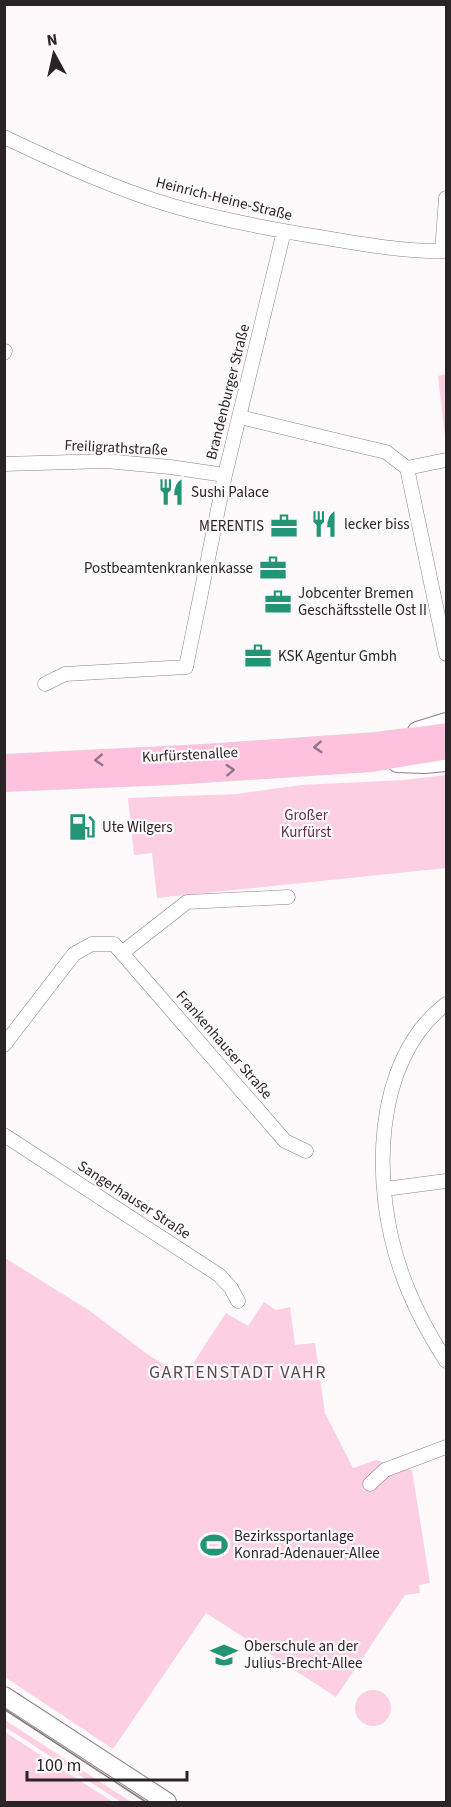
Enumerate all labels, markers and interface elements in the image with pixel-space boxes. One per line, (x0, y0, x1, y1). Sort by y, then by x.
north arrow (24, 24, 84, 84)
text: N (45, 29, 59, 52)
street label: Heinrich-Heine-Straße (154, 172, 294, 226)
street label: Brandenburger Straße (201, 322, 255, 462)
street label: Freiligrathstraße (64, 435, 168, 461)
restaurant icon: Sushi Palace (156, 477, 186, 507)
place label: Sushi Palace (191, 482, 269, 503)
restaurant icon: lecker biss (309, 509, 339, 539)
office icon: MERENTIS (269, 511, 299, 541)
place label: lecker biss (344, 514, 409, 535)
place label: MERENTIS (199, 516, 264, 537)
office icon: Postbeamtenkrankenkasse (258, 553, 288, 583)
place label: Postbeamtenkrankenkasse (84, 558, 253, 579)
place label: Jobcenter Bremen Geschäftsstelle Ost II (298, 583, 427, 621)
office icon: Jobcenter Bremen Geschäftsstelle Ost II (263, 587, 293, 617)
office icon: KSK Agentur Gmbh (243, 641, 273, 671)
place label: KSK Agentur Gmbh (278, 646, 397, 667)
one-way arrow (313, 740, 322, 753)
street label: Kurfürstenallee (141, 742, 239, 768)
one-way arrow (94, 754, 103, 767)
one-way arrow (226, 764, 235, 777)
park label: Großer Kurfürst (281, 805, 331, 843)
fuel station icon: Ute Wilgers (67, 812, 97, 842)
place label: Ute Wilgers (102, 817, 173, 838)
street label: Frankenhauser Straße (171, 986, 277, 1104)
street label: Sangerhauser Straße (73, 1156, 195, 1244)
district label: GARTENSTADT VAHR (149, 1360, 327, 1385)
place label: Bezirkssportanlage Konrad-Adenauer-Allee (234, 1526, 380, 1564)
sports icon: Bezirkssportanlage Konrad-Adenauer-Allee (199, 1530, 229, 1560)
place label: Oberschule an der Julius-Brecht-Allee (244, 1636, 362, 1674)
school or university icon: Oberschule an der Julius-Brecht-Allee (209, 1640, 239, 1670)
scale bar (27, 1744, 188, 1782)
text: 100 m (36, 1753, 81, 1778)

